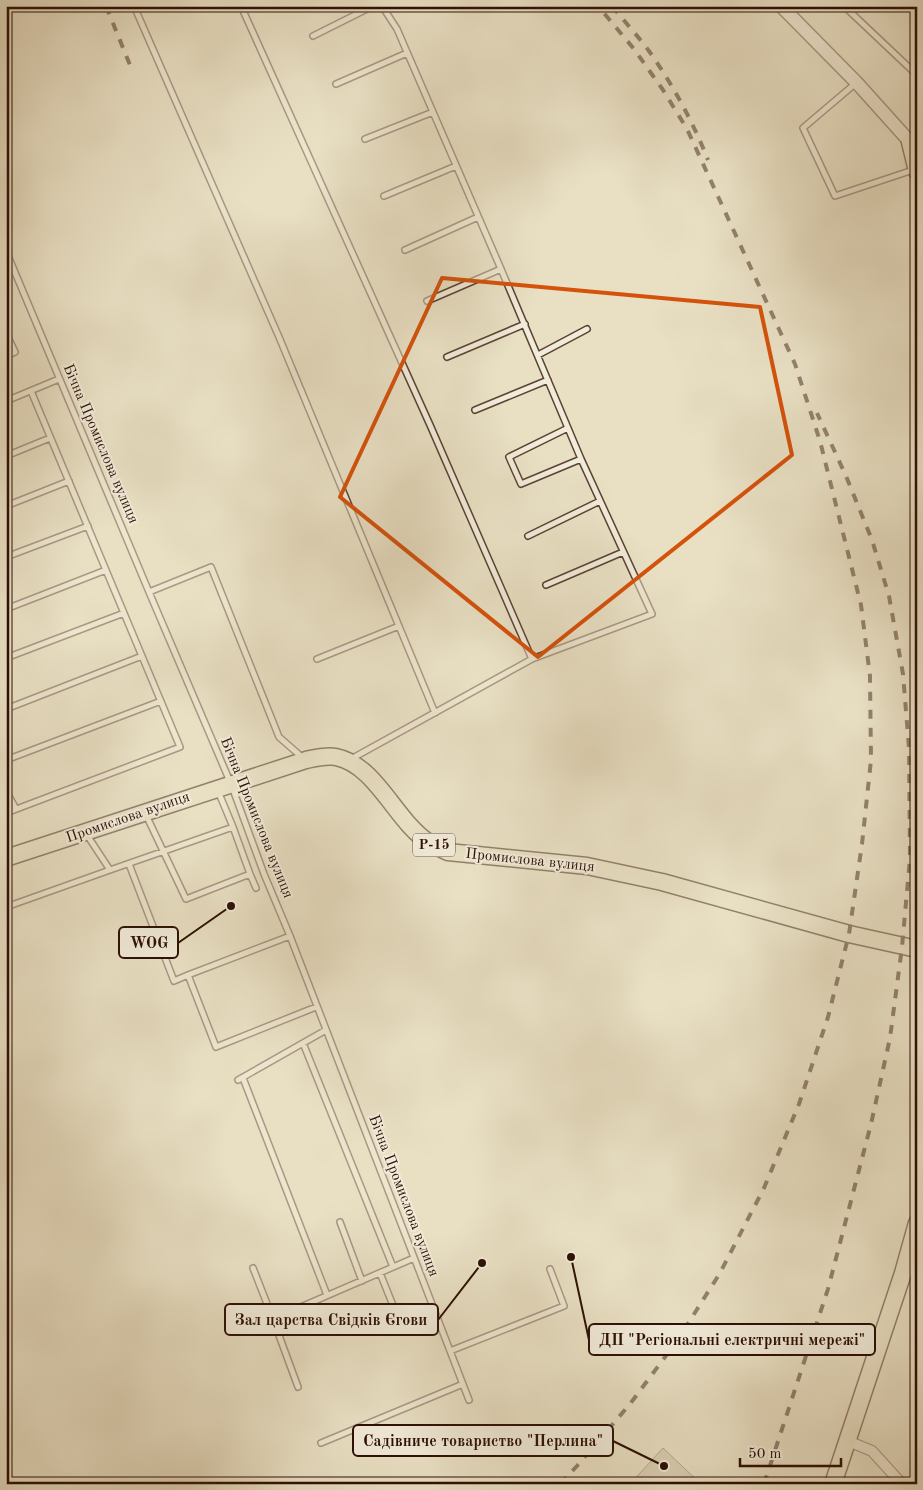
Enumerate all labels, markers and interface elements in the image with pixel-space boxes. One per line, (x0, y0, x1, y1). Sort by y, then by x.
street label: Бічна Промислова вулиця (59, 362, 141, 526)
street label: Бічна Промислова вулиця (217, 735, 295, 901)
street label: Промислова вулиця (64, 790, 192, 846)
road number: Р-15 (413, 834, 455, 856)
street label: Промислова вулиця (465, 847, 596, 875)
callout: WOG (119, 927, 178, 958)
text: WOG (129, 936, 169, 952)
street label: Бічна Промислова вулиця (365, 1113, 441, 1279)
callout: Зал царства Свідків Єгови (225, 1304, 438, 1335)
text: Зал царства Свідків Єгови (235, 1313, 428, 1329)
callout: ДП "Регіональні електричні мережі" (589, 1324, 875, 1355)
text: ДП "Регіональні електричні мережі" (599, 1333, 865, 1349)
callout: Садівниче товариство "Перлина" (353, 1425, 613, 1456)
text: Садівниче товариство "Перлина" (363, 1434, 603, 1450)
scale bar (740, 1435, 842, 1467)
text: 50 m (748, 1447, 782, 1462)

